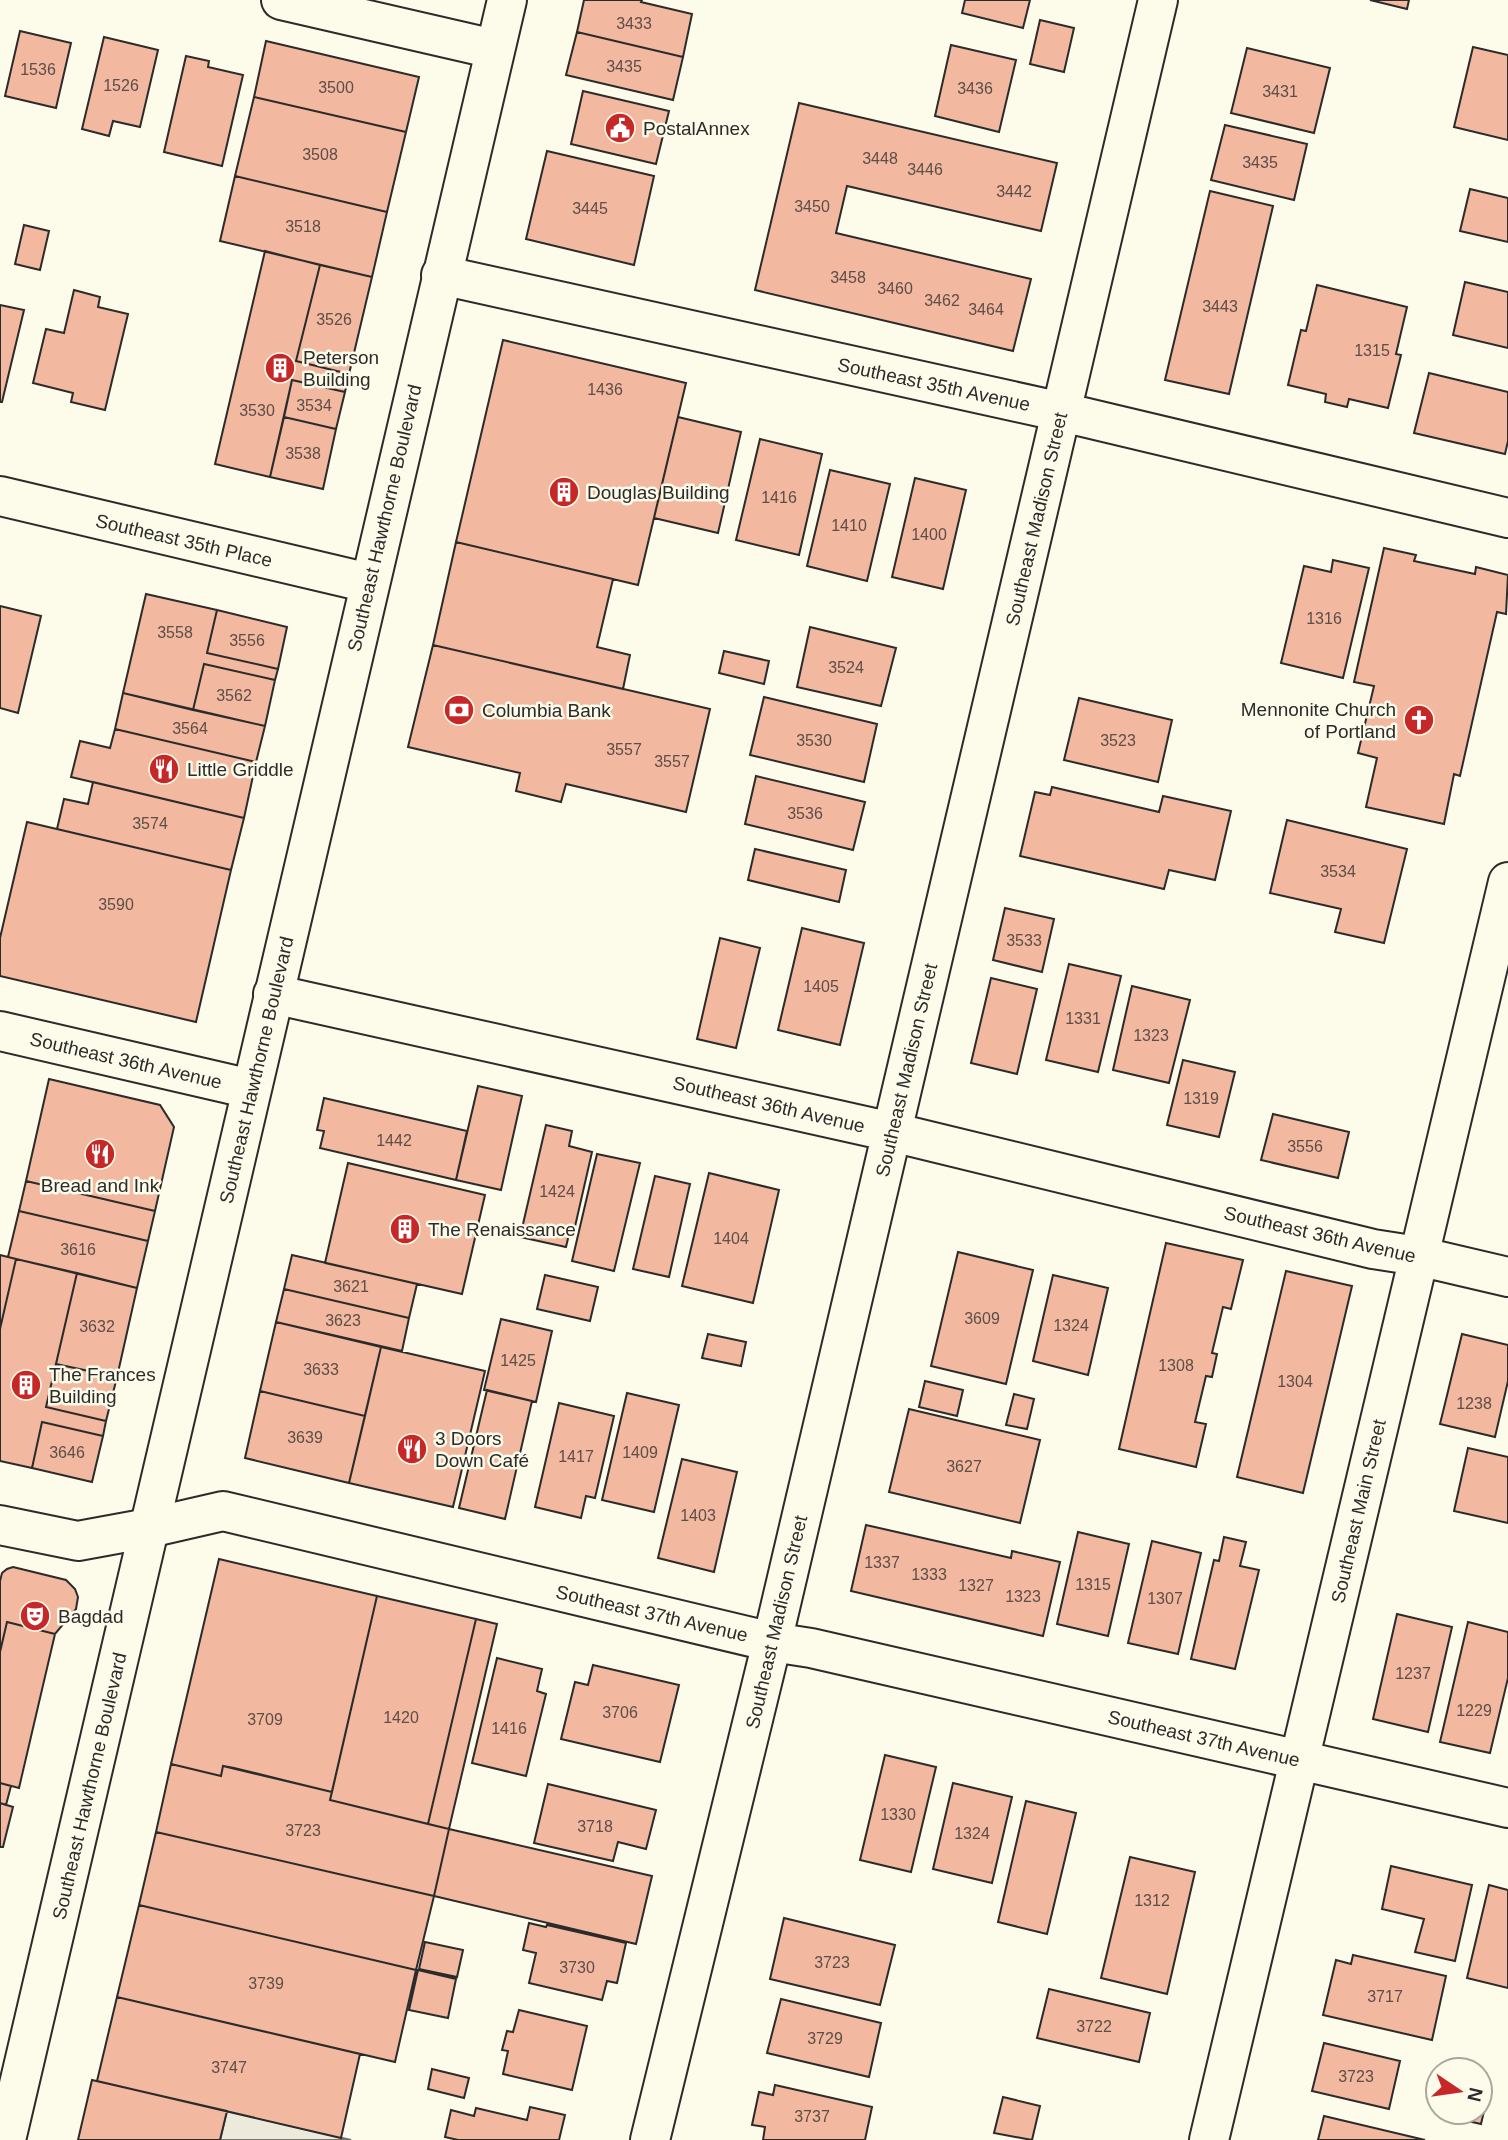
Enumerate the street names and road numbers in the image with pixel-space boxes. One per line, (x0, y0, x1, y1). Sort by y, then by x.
street label: Southeast 35th Avenue (836, 354, 1032, 415)
street label: Southeast Hawthorne Boulevard (343, 382, 425, 654)
street label: Southeast Madison Street (1002, 410, 1071, 628)
street label: Southeast 35th Place (94, 510, 274, 571)
street label: Southeast Hawthorne Boulevard (215, 934, 297, 1206)
street label: Southeast Madison Street (872, 961, 941, 1179)
street label: Southeast 36th Avenue (28, 1028, 224, 1093)
street label: Southeast 36th Avenue (671, 1072, 867, 1137)
street label: Southeast 36th Avenue (1222, 1202, 1418, 1267)
street label: Southeast Main Street (1327, 1416, 1390, 1605)
street label: Southeast Madison Street (742, 1513, 811, 1731)
street label: Southeast 37th Avenue (554, 1581, 750, 1646)
street label: Southeast Hawthorne Boulevard (48, 1650, 130, 1922)
street label: Southeast 37th Avenue (1106, 1706, 1302, 1771)

